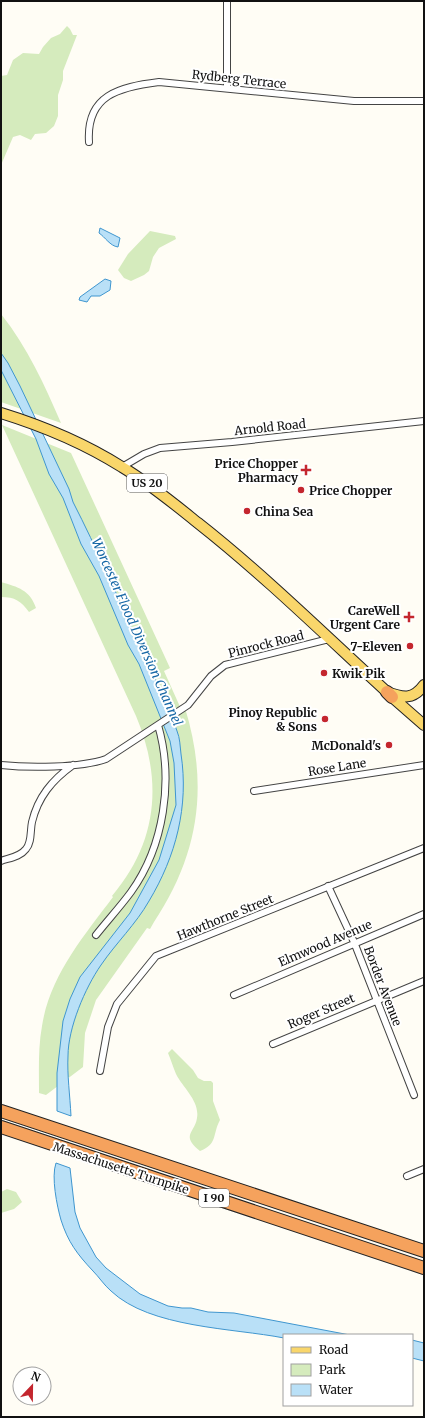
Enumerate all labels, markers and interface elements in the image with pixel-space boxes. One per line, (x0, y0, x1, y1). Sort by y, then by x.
street label: Rydberg Terrace (191, 67, 287, 91)
street label: Arnold Road (233, 416, 306, 438)
place label: Price Chopper Pharmacy (215, 456, 299, 485)
marker: Price Chopper Pharmacy (301, 465, 311, 475)
road number: US 20 (127, 474, 167, 492)
place label: Price Chopper (309, 483, 393, 498)
marker: Price Chopper (296, 485, 306, 495)
place label: China Sea (255, 504, 314, 519)
marker: China Sea (242, 506, 252, 516)
water label: Worcester Flood Diversion Channel (88, 535, 186, 729)
place label: CareWell Urgent Care (330, 603, 401, 632)
marker: CareWell Urgent Care (403, 611, 415, 623)
street label: Pinrock Road (227, 627, 305, 661)
place label: 7-Eleven (350, 639, 402, 654)
marker: 7-Eleven (405, 641, 415, 651)
place label: Kwik Pik (332, 666, 385, 681)
marker: Kwik Pik (319, 668, 329, 678)
place label: Pinoy Republic & Sons (228, 705, 317, 734)
marker: Pinoy Republic & Sons (320, 714, 330, 724)
place label: McDonald's (312, 738, 381, 753)
marker: McDonald's (384, 740, 394, 750)
street label: Rose Lane (307, 755, 367, 779)
street label: Hawthorne Street (175, 891, 276, 943)
street label: Elmwood Avenue (276, 917, 374, 969)
street label: Border Avenue (361, 944, 405, 1028)
street label: Roger Street (285, 990, 357, 1032)
street label: Massachusetts Turnpike (51, 1139, 191, 1197)
road number: I 90 (199, 1189, 229, 1207)
legend (283, 1334, 413, 1406)
text: Road (319, 1342, 348, 1357)
text: Park (319, 1362, 346, 1377)
north arrow (12, 1366, 52, 1406)
text: N (29, 1369, 43, 1385)
text: Water (318, 1382, 354, 1397)

